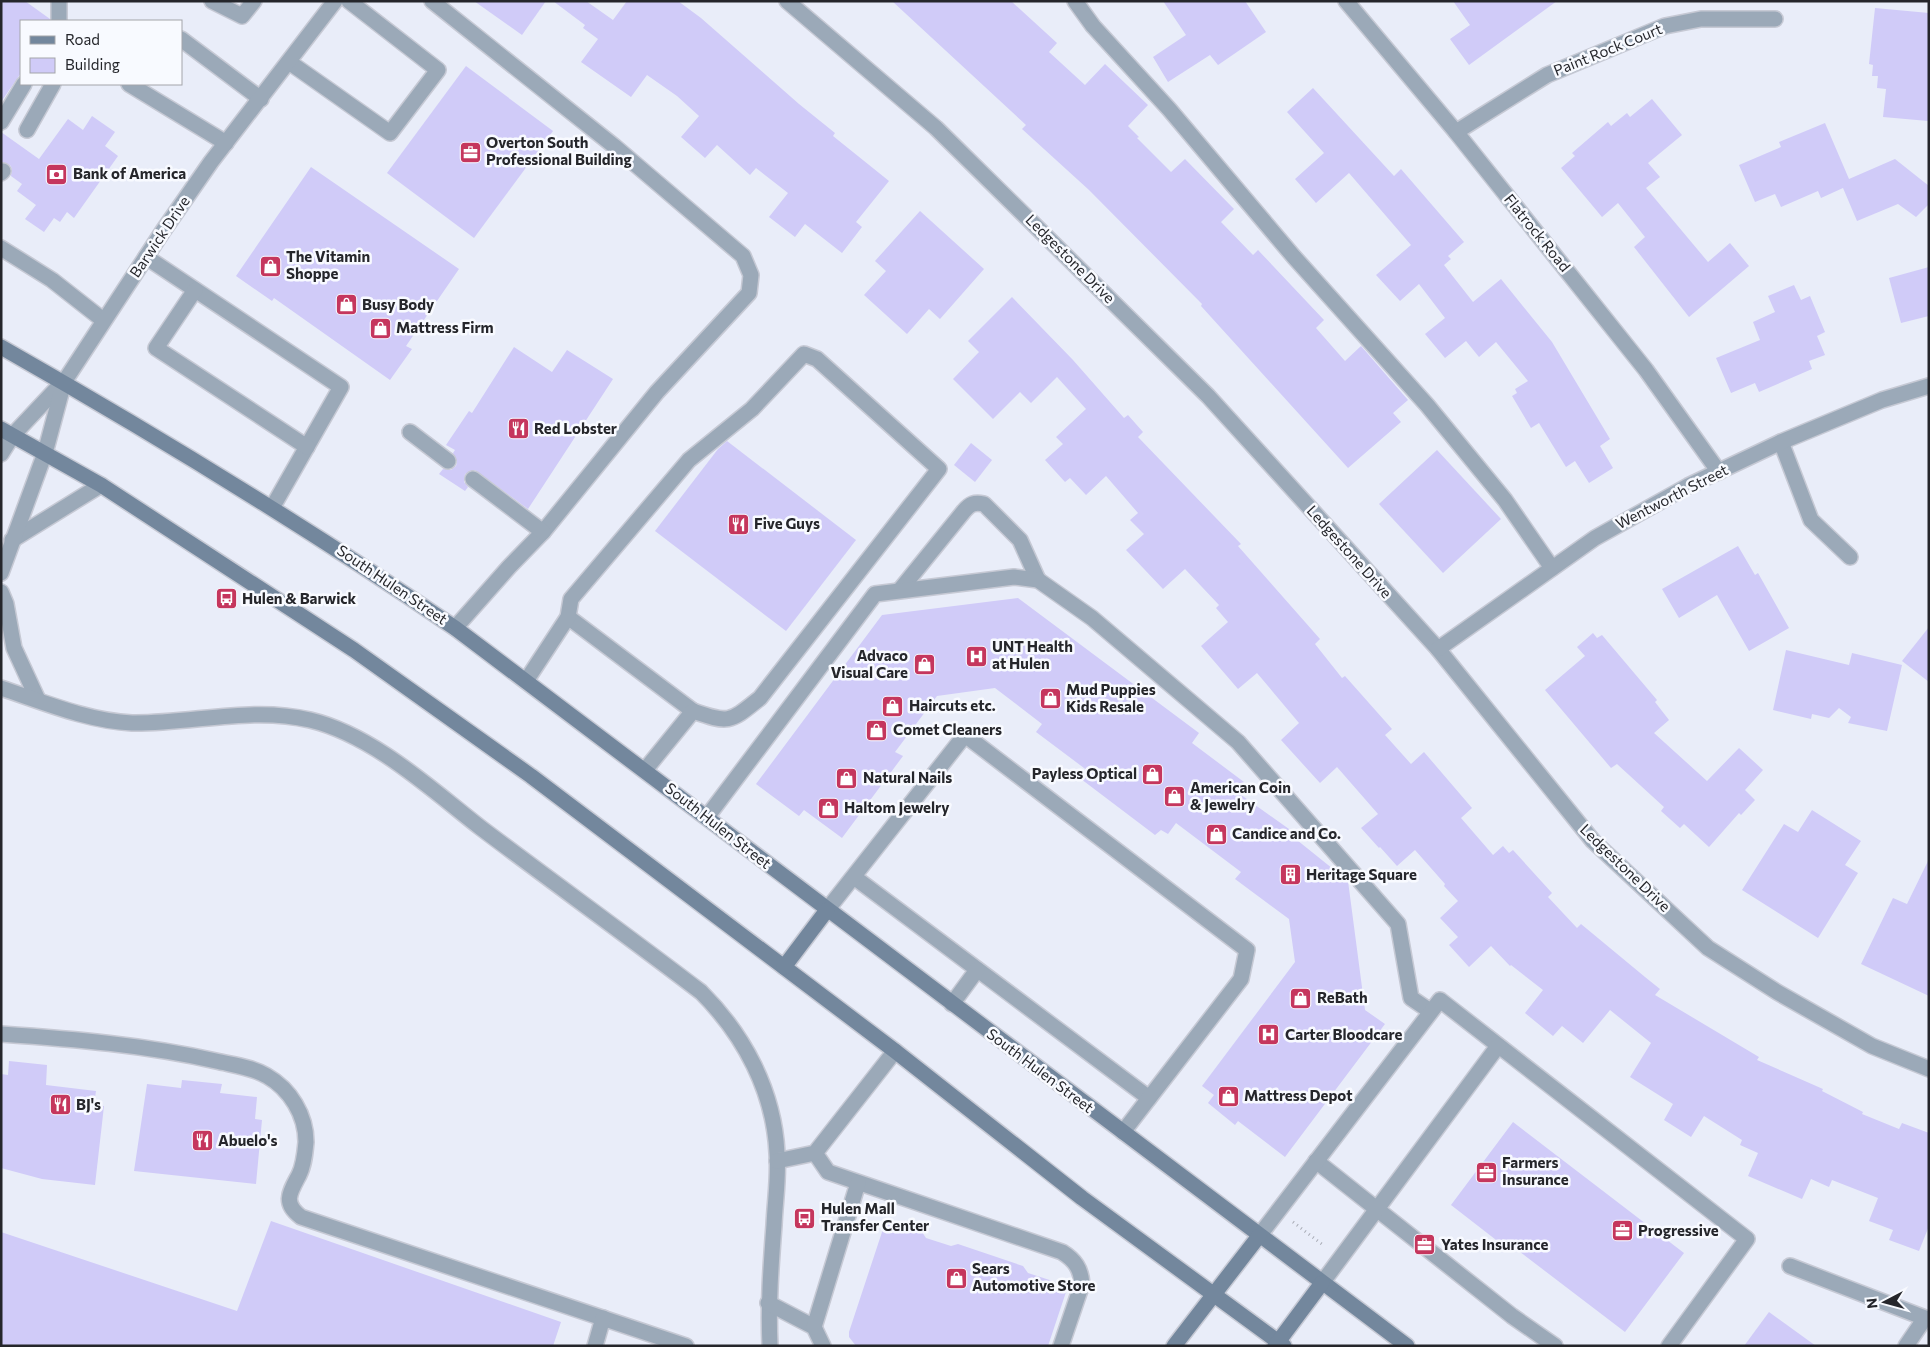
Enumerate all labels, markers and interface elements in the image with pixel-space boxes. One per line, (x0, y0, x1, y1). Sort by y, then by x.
street label: Paint Rock Court (1551, 19, 1665, 79)
legend (20, 20, 182, 85)
text: Road (65, 30, 100, 48)
text: Building (65, 55, 120, 73)
place label: Overton South Professional Building (486, 133, 632, 168)
office icon: Overton South Professional Building (458, 140, 482, 164)
bank icon: Bank of America (45, 162, 69, 186)
place label: Bank of America (73, 164, 186, 182)
street label: Flatrock Road (1501, 190, 1575, 275)
street label: Barwick Drive (125, 192, 193, 280)
street label: Ledgestone Drive (1022, 210, 1119, 307)
place label: The Vitamin Shoppe (286, 247, 370, 282)
shop icon: The Vitamin Shoppe (258, 254, 282, 278)
shop icon: Busy Body (334, 293, 358, 317)
place label: Busy Body (362, 295, 435, 313)
shop icon: Mattress Firm (368, 316, 392, 340)
place label: Mattress Firm (396, 318, 494, 336)
restaurant icon: Red Lobster (506, 417, 530, 441)
place label: Red Lobster (534, 419, 617, 437)
street label: Wentworth Street (1612, 460, 1731, 532)
street label: Ledgestone Drive (1303, 501, 1396, 601)
restaurant icon: Five Guys (726, 512, 750, 536)
place label: Five Guys (754, 514, 820, 532)
street label: South Hulen Street (334, 541, 451, 628)
bus stop icon: Hulen & Barwick (214, 587, 238, 611)
place label: Hulen & Barwick (242, 589, 357, 607)
place label: UNT Health at Hulen (992, 637, 1073, 672)
hospital icon: UNT Health at Hulen (964, 644, 988, 668)
place label: Advaco Visual Care (831, 646, 908, 681)
shop icon: Advaco Visual Care (912, 653, 936, 677)
place label: Mud Puppies Kids Resale (1066, 680, 1156, 715)
shop icon: Mud Puppies Kids Resale (1038, 687, 1062, 711)
shop icon: Haircuts etc. (881, 694, 905, 718)
place label: Haircuts etc. (909, 696, 996, 714)
shop icon: Comet Cleaners (865, 718, 889, 742)
place label: Comet Cleaners (893, 720, 1002, 738)
shop icon: Payless Optical (1141, 762, 1165, 786)
place label: Payless Optical (1032, 764, 1137, 782)
shop icon: Natural Nails (835, 766, 859, 790)
place label: Natural Nails (863, 768, 952, 786)
street label: South Hulen Street (662, 778, 775, 872)
place label: American Coin & Jewelry (1190, 778, 1291, 813)
shop icon: American Coin & Jewelry (1162, 785, 1186, 809)
shop icon: Haltom Jewelry (816, 796, 840, 820)
place label: Haltom Jewelry (844, 798, 950, 816)
street label: Ledgestone Drive (1577, 820, 1675, 915)
shop icon: Candice and Co. (1204, 822, 1228, 846)
place label: Candice and Co. (1232, 824, 1341, 842)
building icon: Heritage Square (1278, 863, 1302, 887)
place label: Heritage Square (1306, 865, 1417, 883)
shop icon: ReBath (1289, 986, 1313, 1010)
place label: ReBath (1317, 988, 1368, 1006)
hospital icon: Carter Bloodcare (1257, 1023, 1281, 1047)
street label: South Hulen Street (984, 1024, 1098, 1116)
place label: Carter Bloodcare (1285, 1025, 1402, 1043)
shop icon: Mattress Depot (1216, 1084, 1240, 1108)
place label: Mattress Depot (1244, 1086, 1353, 1104)
restaurant icon: BJ's (48, 1093, 72, 1117)
place label: BJ's (76, 1095, 101, 1113)
restaurant icon: Abuelo's (190, 1129, 214, 1153)
place label: Abuelo's (218, 1131, 278, 1149)
place label: Farmers Insurance (1502, 1153, 1569, 1188)
office icon: Farmers Insurance (1474, 1160, 1498, 1184)
place label: Hulen Mall Transfer Center (821, 1199, 929, 1234)
bus stop icon: Hulen Mall Transfer Center (793, 1206, 817, 1230)
office icon: Progressive (1610, 1219, 1634, 1243)
place label: Progressive (1638, 1221, 1719, 1239)
office icon: Yates Insurance (1413, 1233, 1437, 1257)
place label: Yates Insurance (1441, 1235, 1548, 1253)
place label: Sears Automotive Store (972, 1259, 1096, 1294)
shop icon: Sears Automotive Store (944, 1266, 968, 1290)
north arrow (1860, 1277, 1910, 1327)
text: N (1863, 1297, 1881, 1310)

